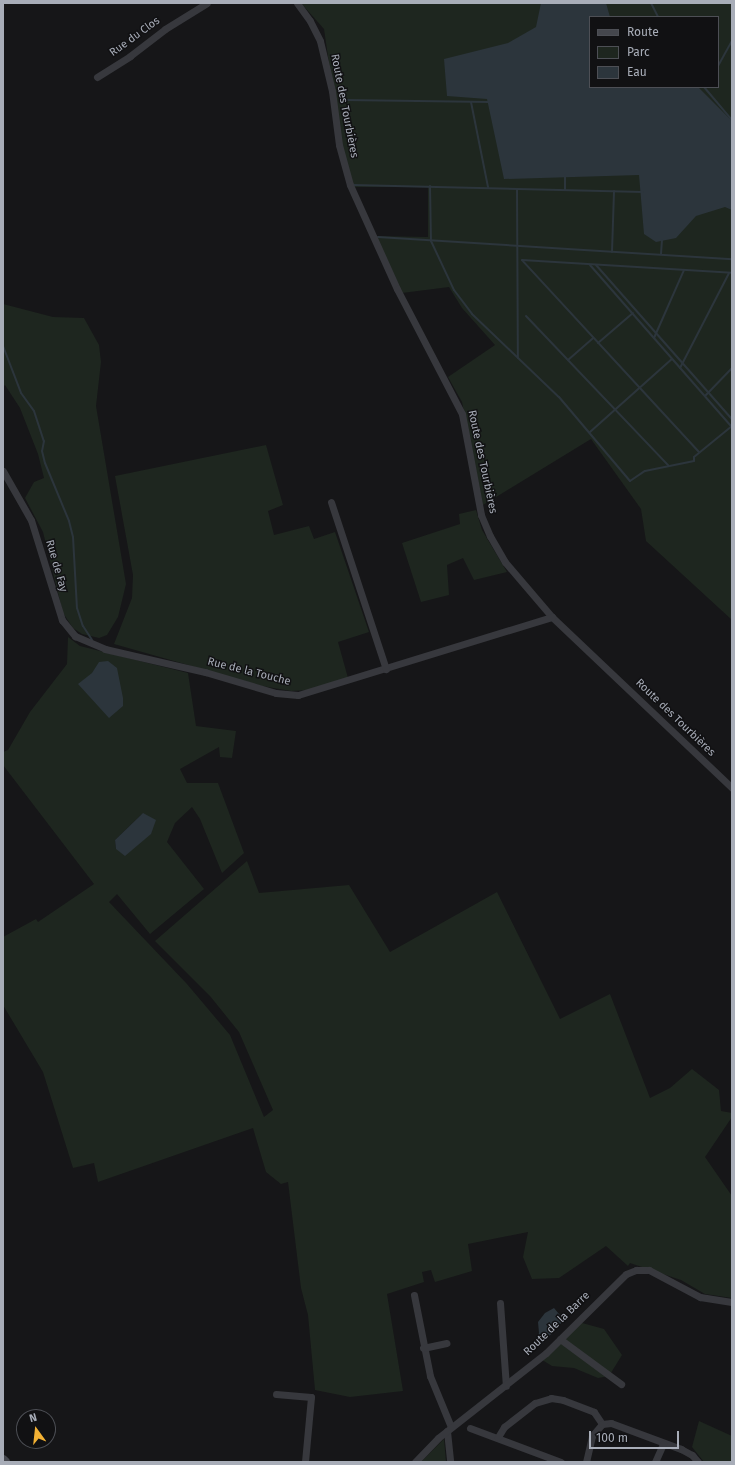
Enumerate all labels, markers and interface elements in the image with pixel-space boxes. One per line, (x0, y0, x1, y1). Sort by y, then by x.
street label: Rue du Clos (107, 14, 163, 60)
legend (589, 16, 719, 88)
text: Route (627, 25, 659, 39)
text: Parc (627, 45, 650, 59)
street label: Route des Tourbières (327, 53, 361, 159)
text: Eau (627, 65, 647, 79)
street label: Route des Tourbières (465, 409, 499, 515)
street label: Rue de Fay (42, 539, 70, 593)
street label: Rue de la Touche (206, 655, 292, 689)
street label: Route des Tourbières (632, 677, 718, 759)
street label: Route de la Barre (521, 1289, 593, 1359)
north arrow (16, 1409, 56, 1449)
text: N (28, 1411, 38, 1425)
scale bar (591, 1423, 681, 1449)
text: 100 m (596, 1431, 628, 1445)

